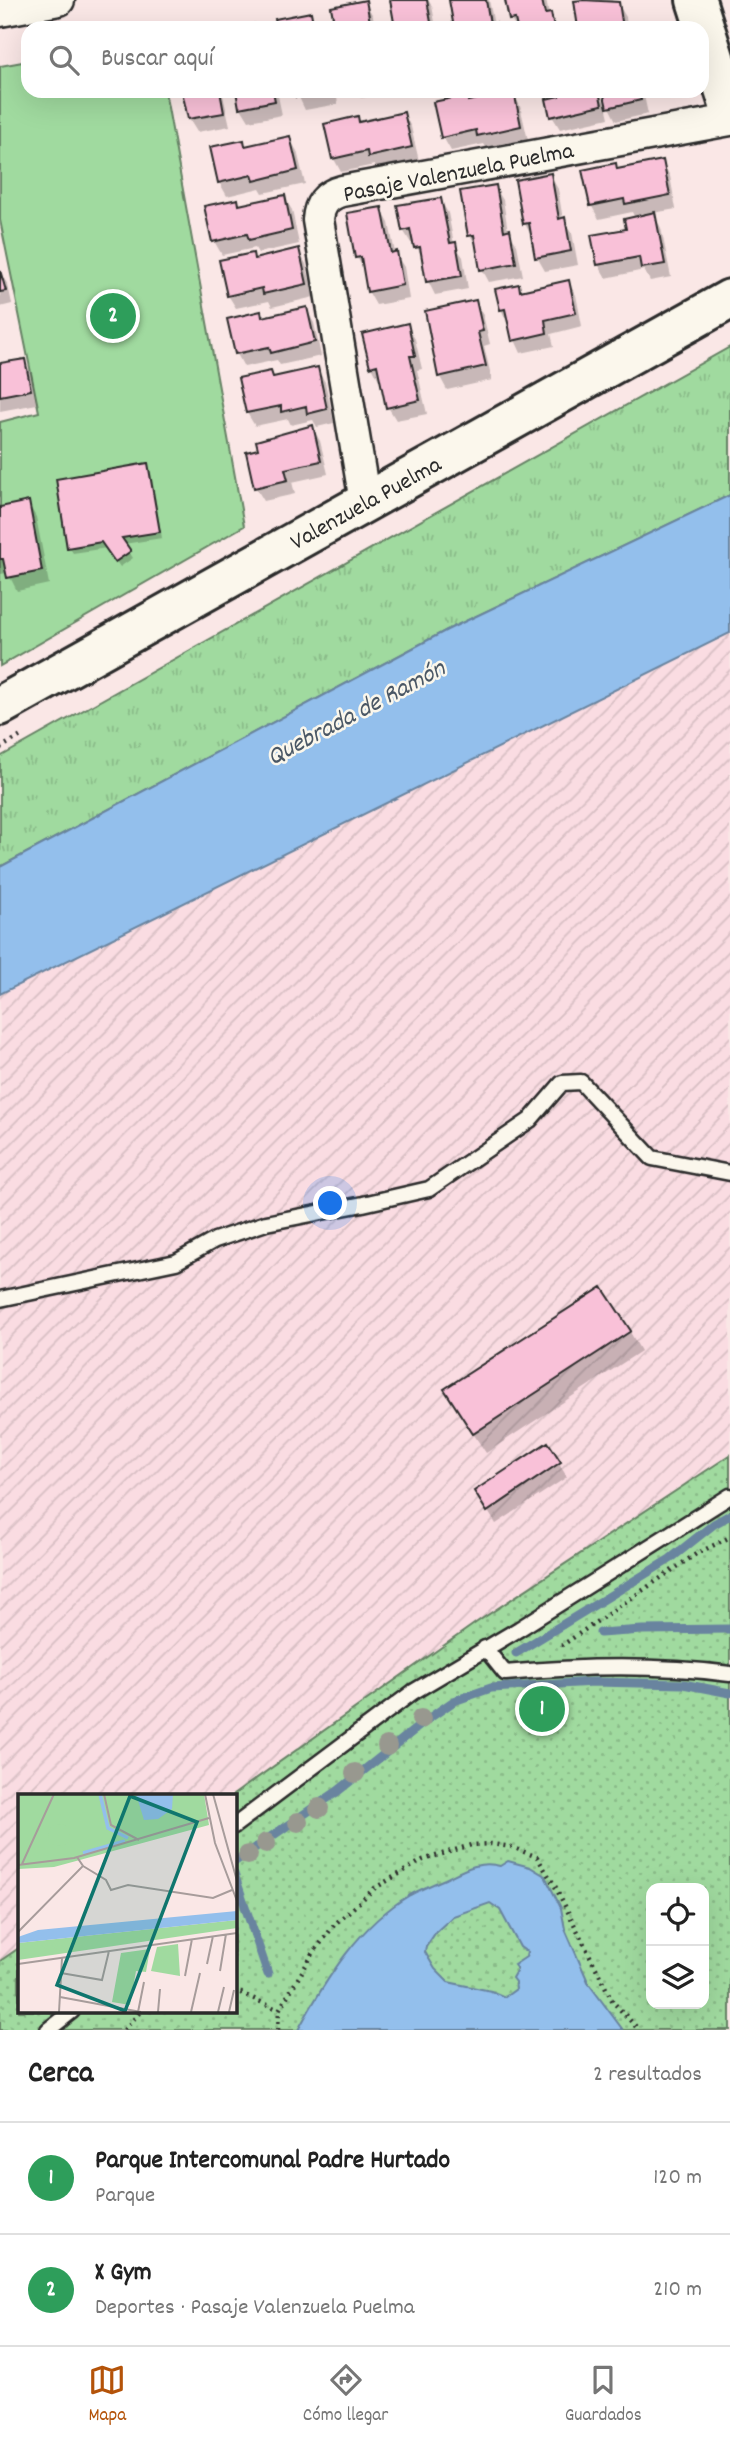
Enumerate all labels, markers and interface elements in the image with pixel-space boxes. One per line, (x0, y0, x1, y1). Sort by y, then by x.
search box (21, 21, 709, 98)
icon: search (45, 41, 83, 79)
text: Buscar aquí (101, 41, 213, 78)
street label: Pasaje Valenzuela Puelma (341, 135, 577, 213)
pin: 2 (90, 290, 136, 342)
street label: Valenzuela Puelma (285, 449, 449, 560)
water label: Quebrada de Ramón (261, 651, 453, 777)
your location (313, 1186, 347, 1220)
pin: 1 (519, 1683, 565, 1735)
inset map (18, 1794, 236, 2012)
map controls (646, 1883, 709, 2009)
button: locate (646, 1883, 709, 1946)
button: layers (646, 1946, 709, 2009)
text: Cerca (28, 2054, 93, 2097)
text: 2 resultados (593, 2059, 702, 2092)
text: Parque Intercomunal Padre Hurtado (95, 2143, 450, 2180)
text: 1 (48, 2162, 54, 2195)
text: 120 m (653, 2162, 702, 2195)
text: Parque (95, 2180, 155, 2213)
text: X Gym (95, 2255, 152, 2292)
text: 2 (46, 2274, 56, 2307)
text: 210 m (653, 2274, 702, 2307)
text: Deportes · Pasaje Valenzuela Puelma (95, 2292, 414, 2325)
tab: Mapa (88, 2361, 126, 2430)
tab: Cómo llegar (303, 2361, 388, 2430)
tab: Guardados (565, 2361, 642, 2430)

